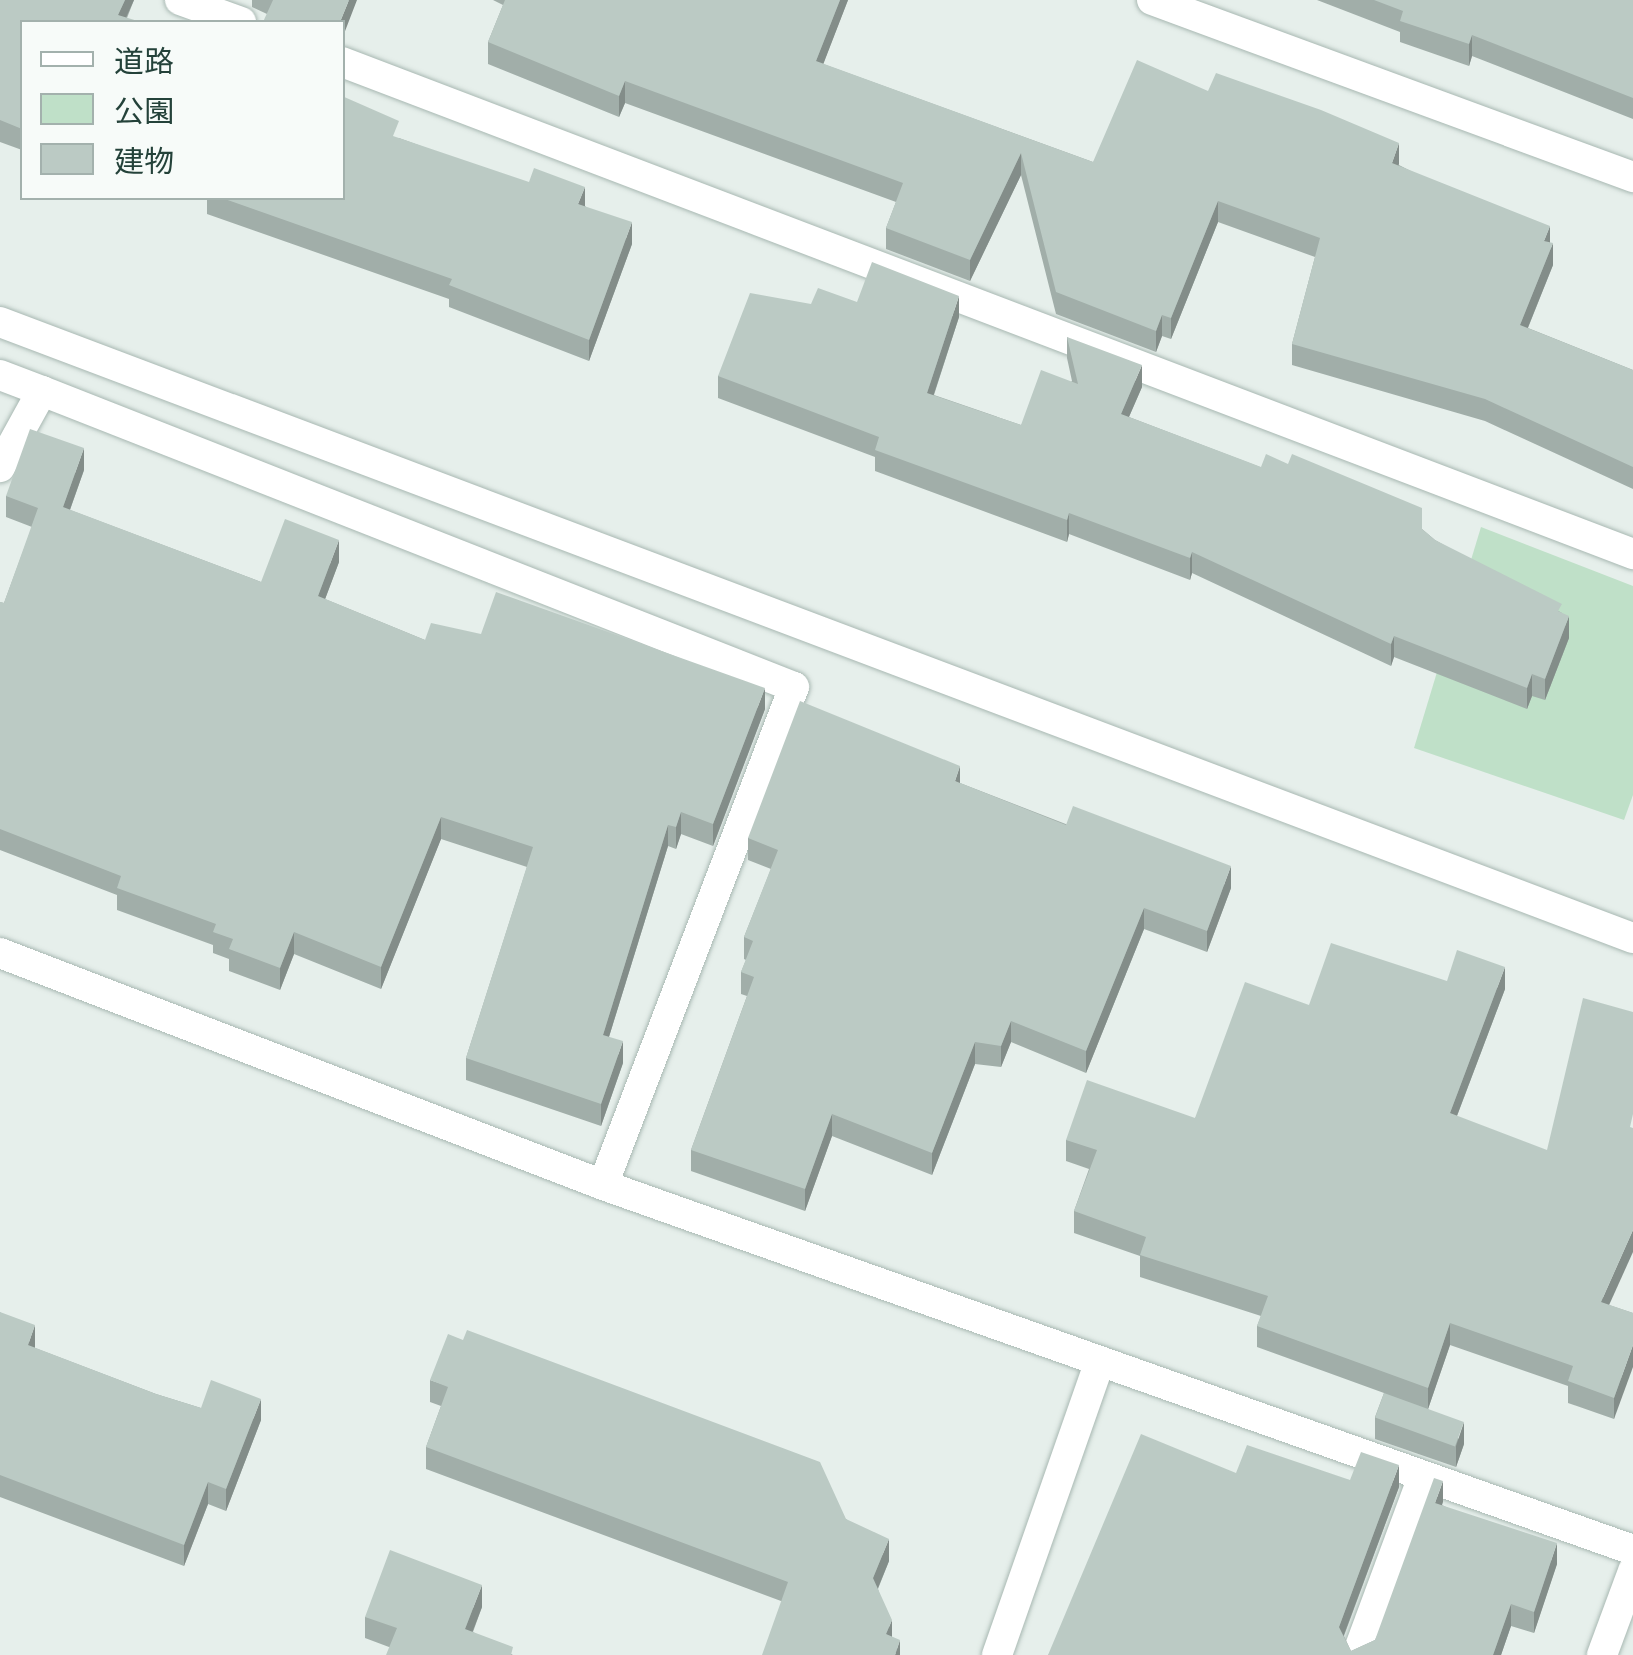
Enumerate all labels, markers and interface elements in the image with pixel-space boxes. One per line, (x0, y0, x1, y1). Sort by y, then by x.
legend (20, 20, 345, 200)
text: 道路 (114, 44, 174, 80)
text: 公園 (114, 94, 174, 130)
text: 建物 (114, 144, 174, 180)

